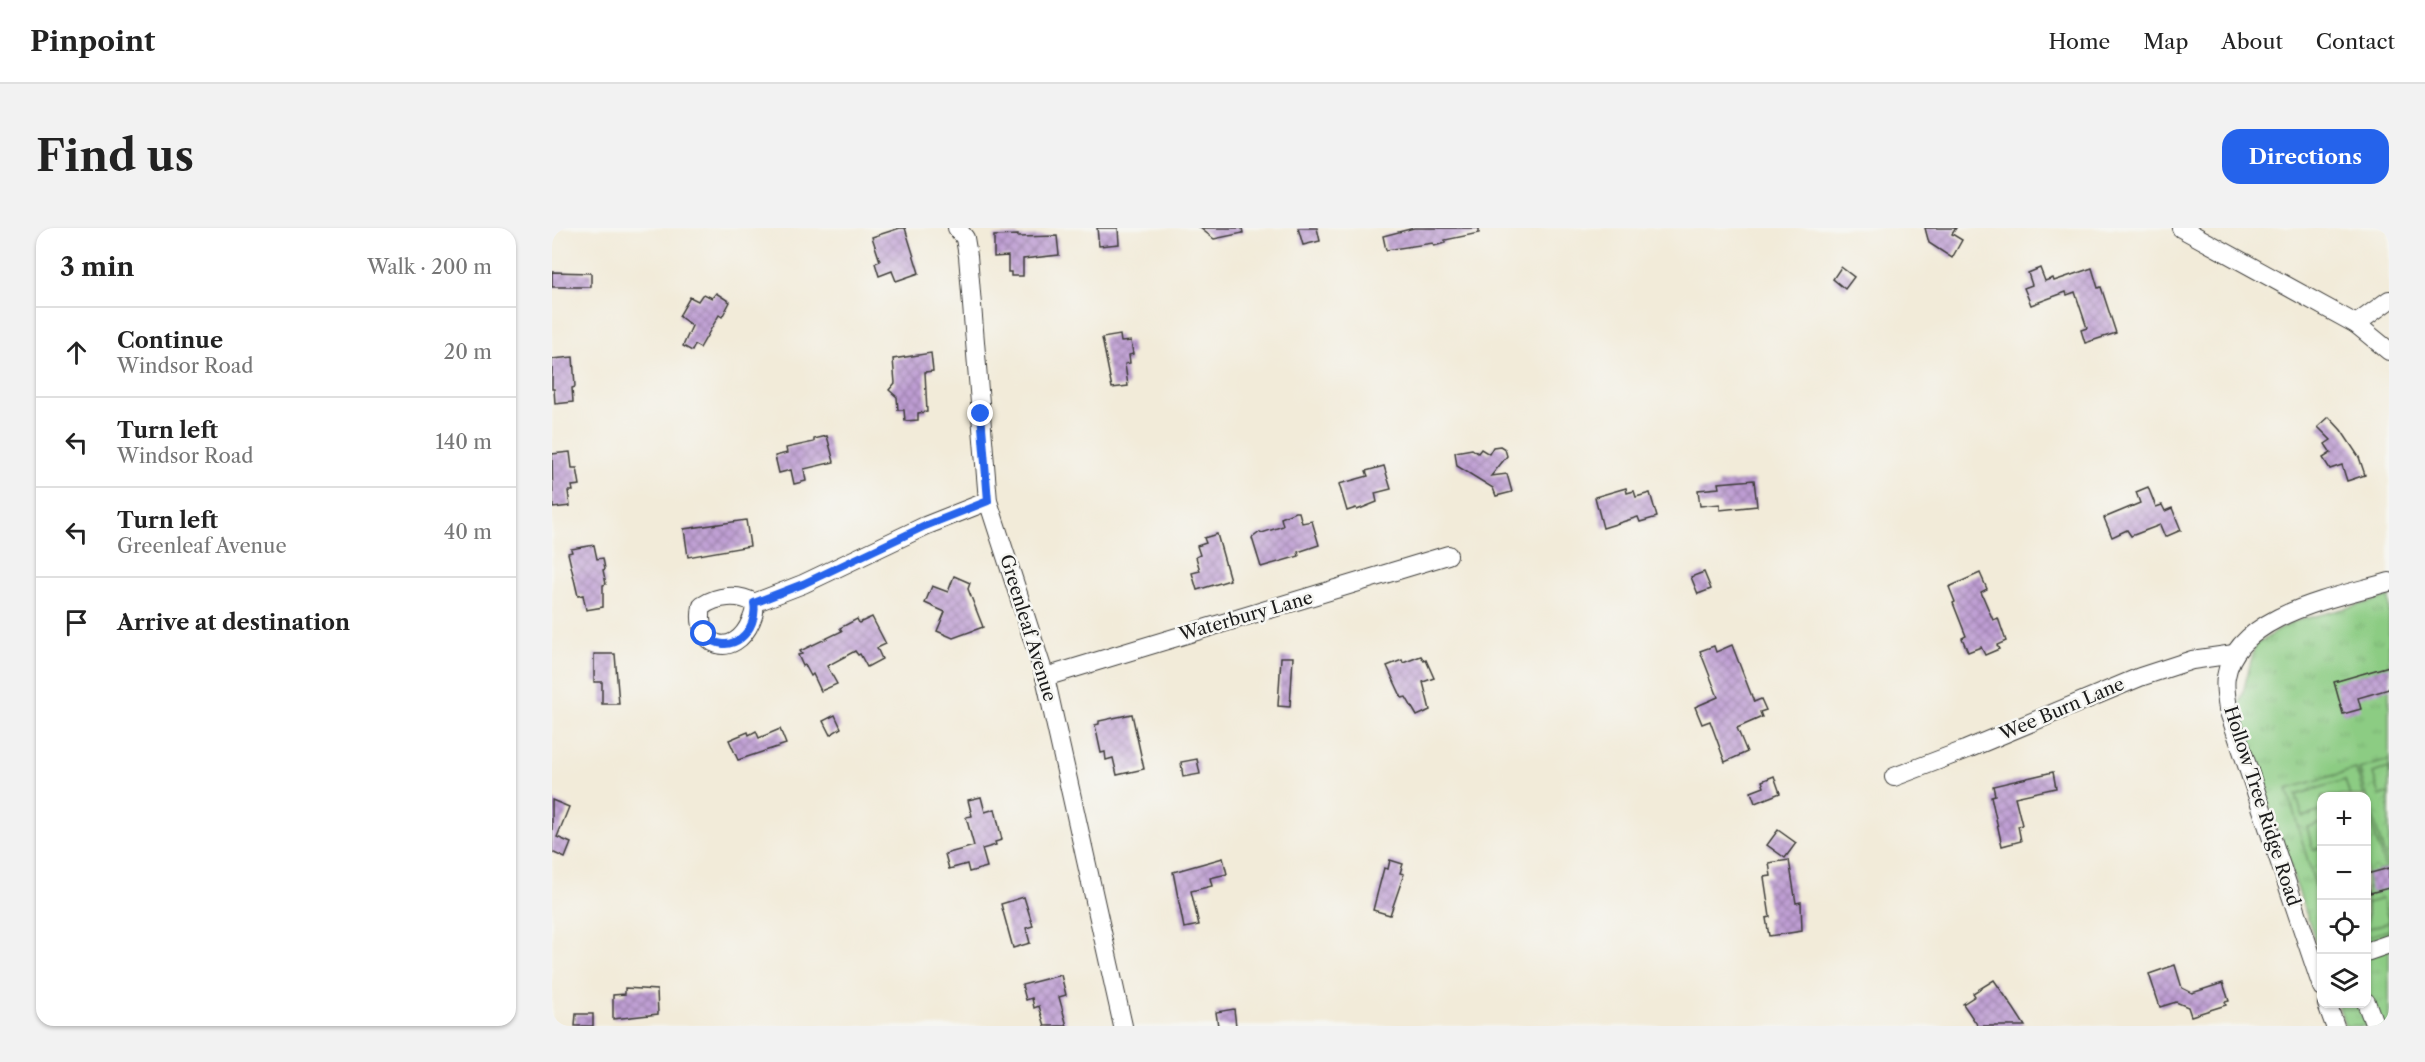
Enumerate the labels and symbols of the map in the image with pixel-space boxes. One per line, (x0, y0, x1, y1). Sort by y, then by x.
route end (967, 400, 993, 426)
street label: Greenleaf Avenue (995, 552, 1061, 704)
street label: Waterbury Lane (1176, 586, 1315, 646)
route start (690, 620, 716, 646)
street label: Wee Burn Lane (1996, 673, 2128, 746)
street label: Hollow Tree Ridge Road (2219, 703, 2305, 909)

